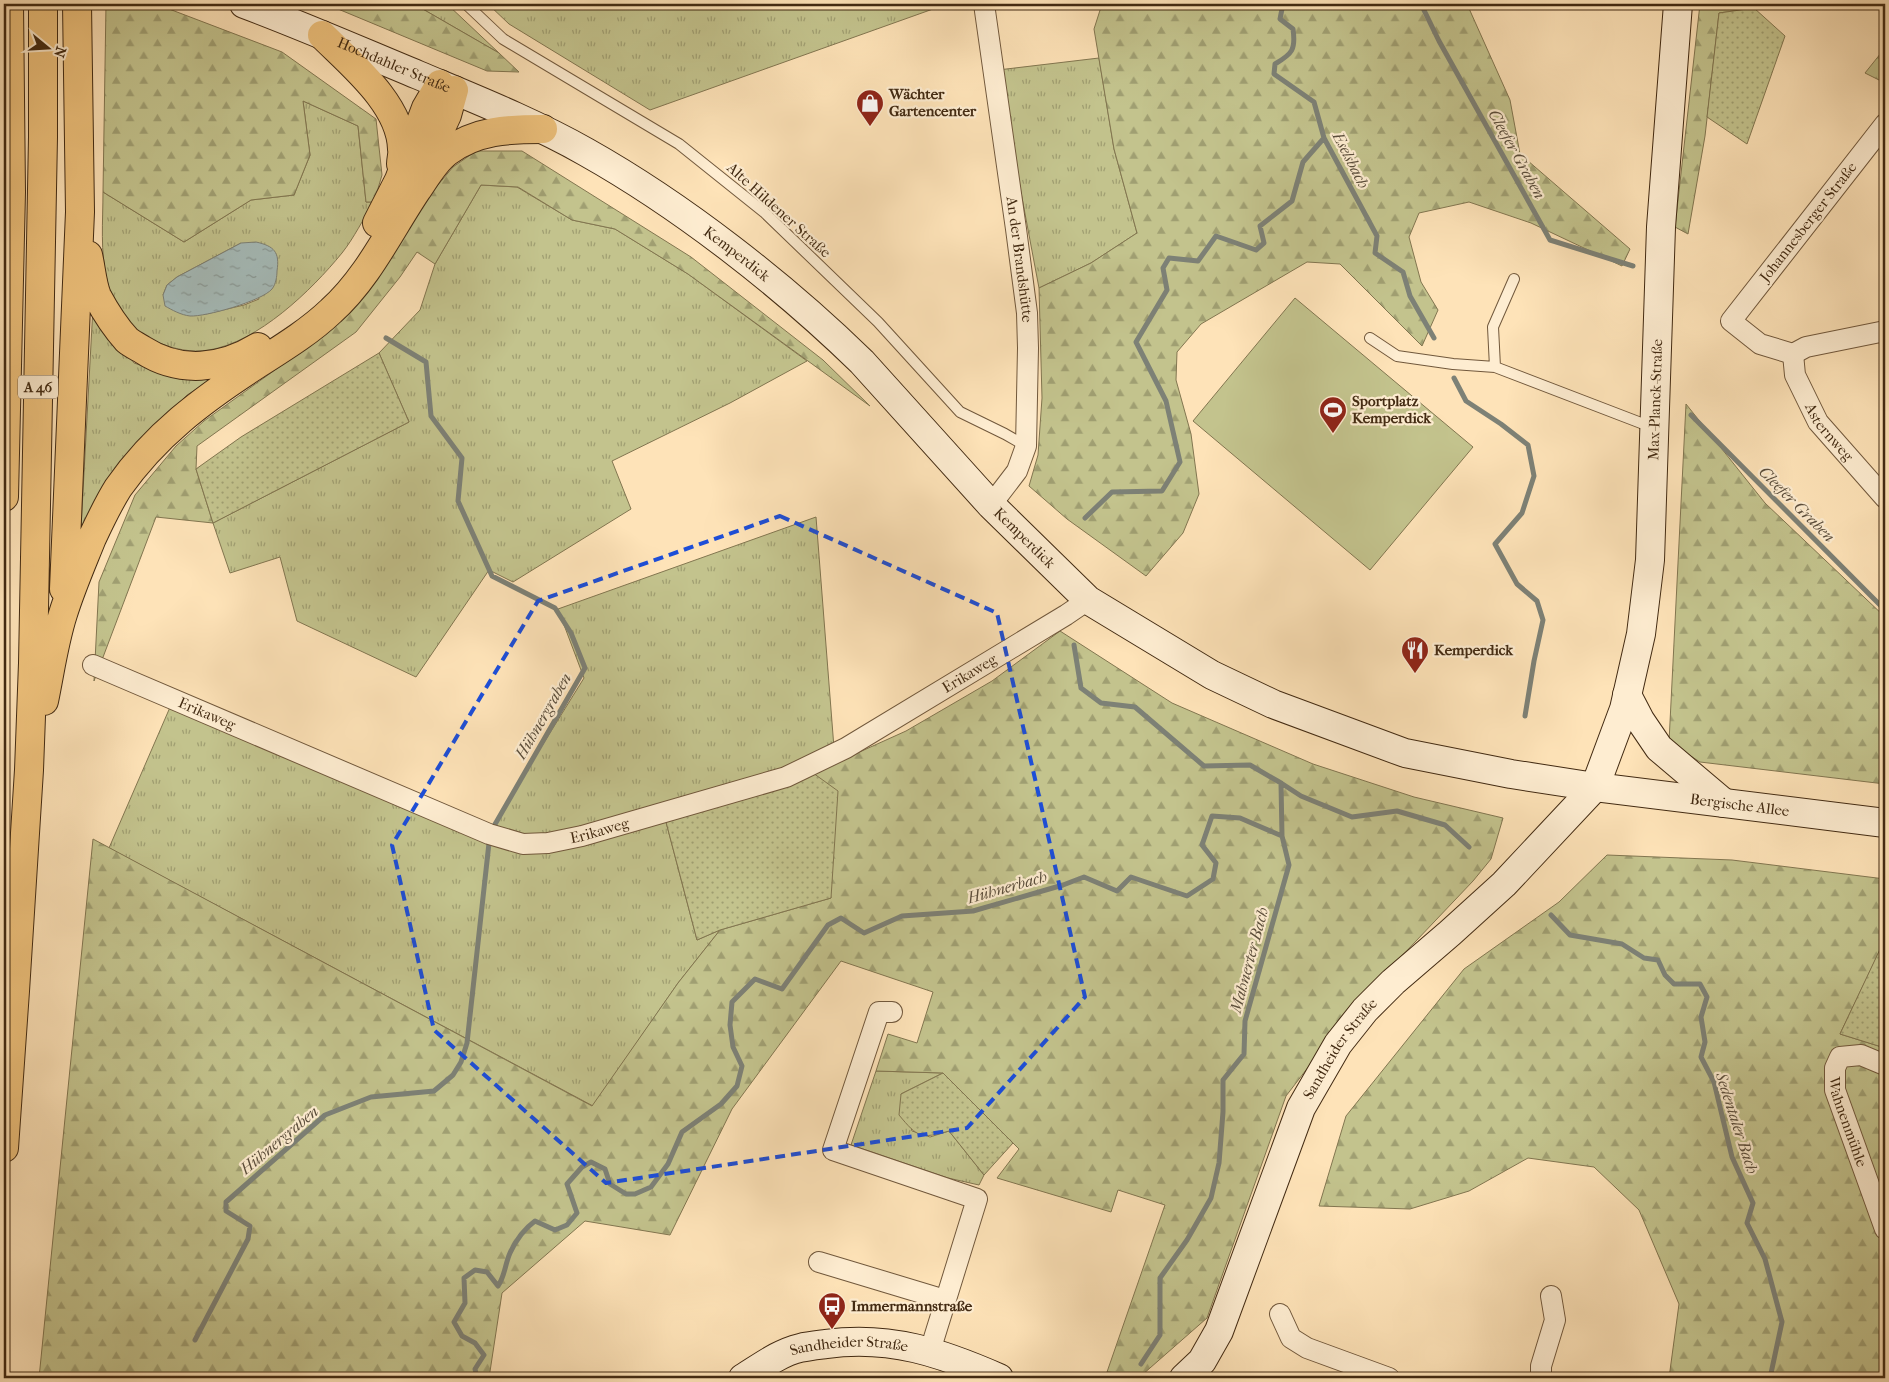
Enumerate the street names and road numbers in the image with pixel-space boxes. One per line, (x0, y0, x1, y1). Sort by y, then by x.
street label: Hochdahler Straße (335, 33, 454, 97)
street label: Alte Hildener Straße (723, 158, 835, 262)
street label: Johannesberger Straße (1755, 158, 1861, 286)
street label: An der Brandshütte (1002, 194, 1036, 323)
street label: Kemperdick (700, 222, 774, 285)
street label: Max-Planck-Straße (1644, 338, 1666, 461)
road number: A 46 (18, 376, 58, 398)
street label: Asternweg (1801, 399, 1858, 466)
street label: Kemperdick (990, 504, 1059, 572)
street label: Erikaweg (939, 649, 1001, 697)
street label: Erikaweg (176, 693, 239, 734)
street label: Bergische Allee (1689, 790, 1791, 820)
street label: Erikaweg (568, 814, 632, 847)
street label: Sandheider Straße (1299, 994, 1381, 1102)
street label: Wahnenmühle (1826, 1076, 1871, 1170)
street label: Sandheider Straße (787, 1333, 910, 1359)

